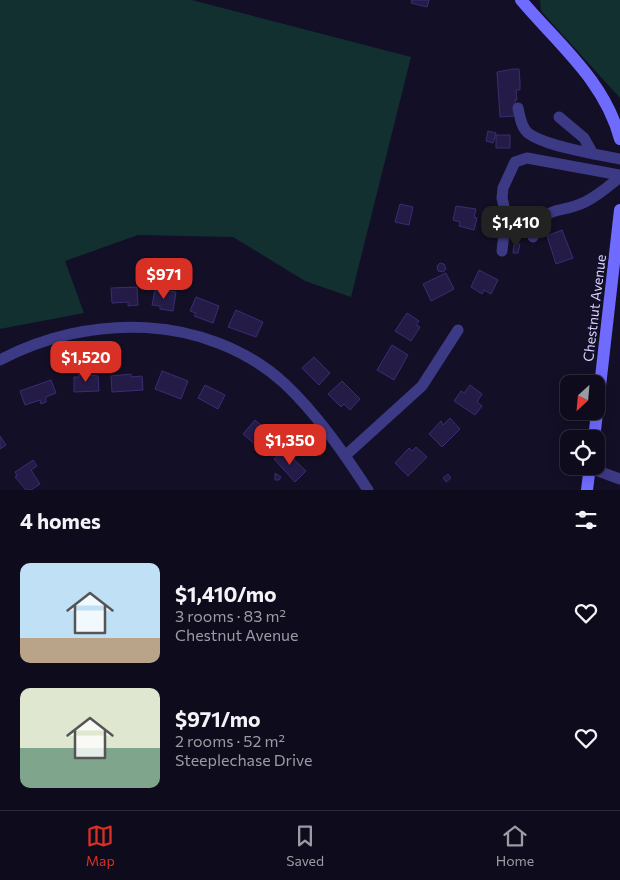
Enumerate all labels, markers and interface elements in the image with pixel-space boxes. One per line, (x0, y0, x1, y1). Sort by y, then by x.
pin: $1,410 (475, 206, 557, 248)
text: $1,410 (492, 212, 540, 231)
street label: Chestnut Avenue (579, 253, 609, 363)
pin: $971 (134, 258, 194, 300)
text: $971 (147, 264, 181, 283)
pin: $1,520 (45, 340, 127, 383)
text: $1,520 (61, 347, 111, 366)
north arrow (560, 375, 605, 420)
map controls (560, 375, 605, 475)
pin: $1,350 (249, 424, 331, 466)
text: $1,350 (265, 430, 315, 449)
button: locate (560, 430, 605, 475)
icon: filters (572, 506, 600, 534)
text: 4 homes (20, 508, 101, 533)
text: $1,410/mo (175, 581, 277, 606)
icon: home (60, 583, 120, 643)
icon: heart (572, 599, 600, 627)
text: 3 rooms · 83 m² (175, 606, 286, 625)
text: Chestnut Avenue (175, 625, 298, 644)
text: $971/mo (175, 706, 261, 731)
icon: home (60, 708, 120, 768)
icon: heart (572, 724, 600, 752)
text: 2 rooms · 52 m² (175, 731, 285, 750)
text: Steeplechase Drive (175, 750, 312, 769)
tab: Map (86, 822, 115, 869)
tab: Saved (286, 822, 324, 869)
tab: Home (496, 822, 534, 869)

